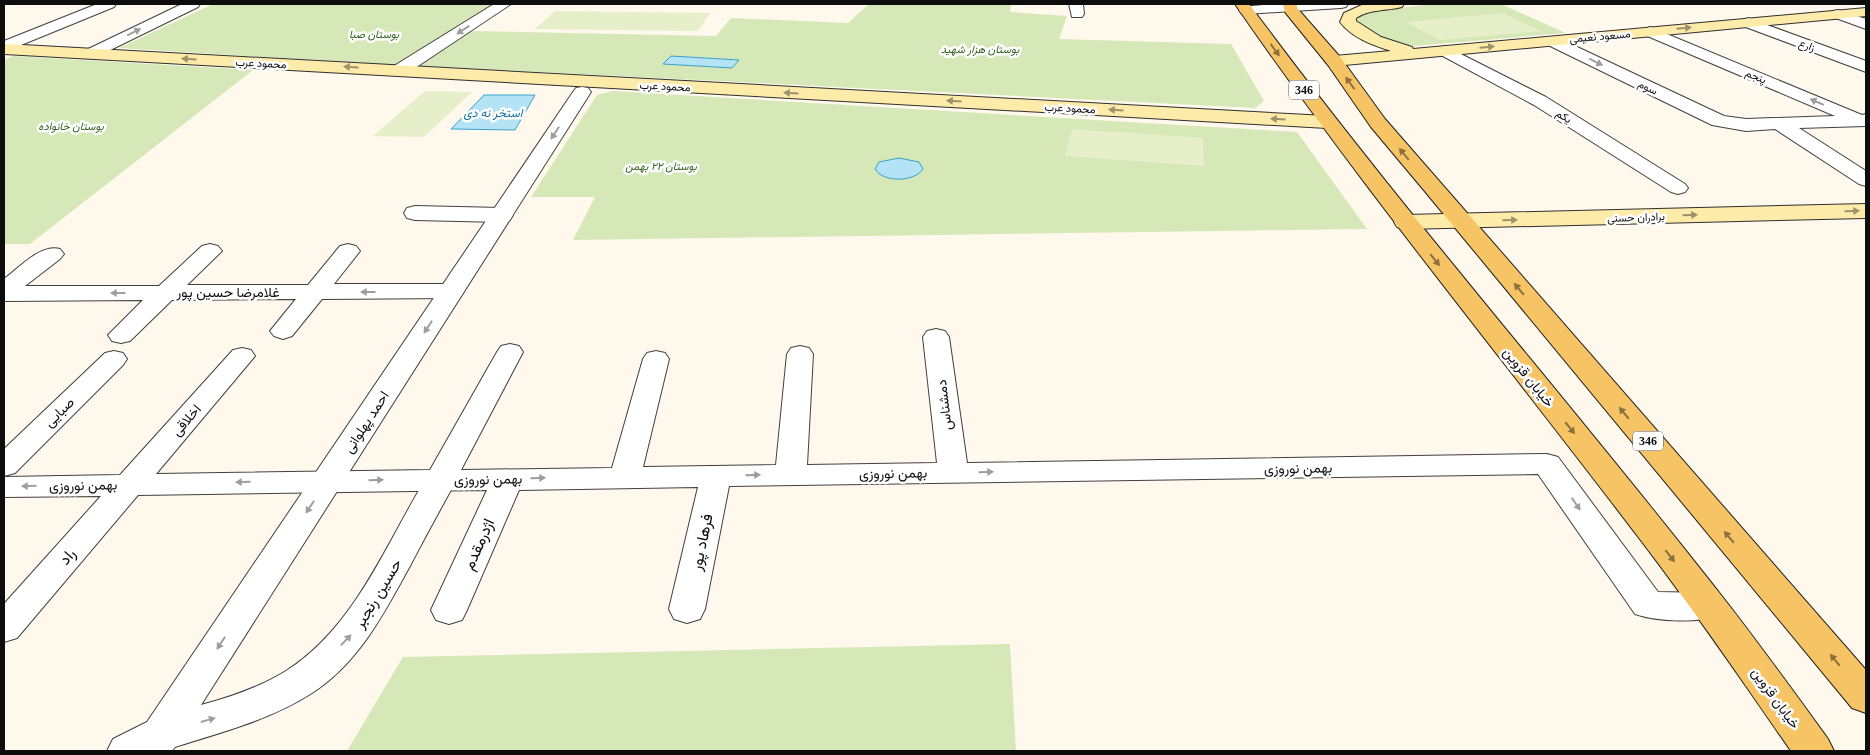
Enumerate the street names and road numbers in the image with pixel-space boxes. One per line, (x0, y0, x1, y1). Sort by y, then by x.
street label: مسعود نعیمی (1569, 27, 1631, 46)
street label: زارع (1797, 37, 1817, 55)
street label: محمود عرب (235, 56, 287, 71)
street label: پنجم (1743, 66, 1768, 88)
street label: سوم (1635, 77, 1660, 99)
street label: محمود عرب (639, 79, 691, 94)
road number: 346 (1289, 80, 1319, 100)
street label: محمود عرب (1044, 101, 1096, 116)
street label: یکم (1553, 107, 1574, 127)
street label: برادران حسنی (1607, 210, 1665, 225)
street label: غلامرضا حسین پور (176, 285, 279, 302)
street label: خیابان قزوین (1499, 345, 1557, 411)
street label: دمشناس (934, 378, 956, 431)
street label: احمد پهلوانی (341, 389, 394, 457)
street label: صبایی (41, 394, 78, 431)
street label: اخلاقی (169, 402, 205, 440)
road number: 346 (1633, 432, 1663, 451)
street label: بهمن نوروزی (1264, 460, 1332, 478)
street label: بهمن نوروزی (859, 465, 927, 483)
street label: بهمن نوروزی (454, 471, 522, 489)
street label: بهمن نوروزی (49, 477, 117, 495)
street label: فرهاد پور (687, 512, 719, 574)
street label: اژدرمقدم (460, 516, 499, 573)
street label: راد (56, 545, 80, 569)
street label: حسین رنجبر (350, 555, 407, 633)
street label: خیابان قزوین (1748, 665, 1803, 732)

